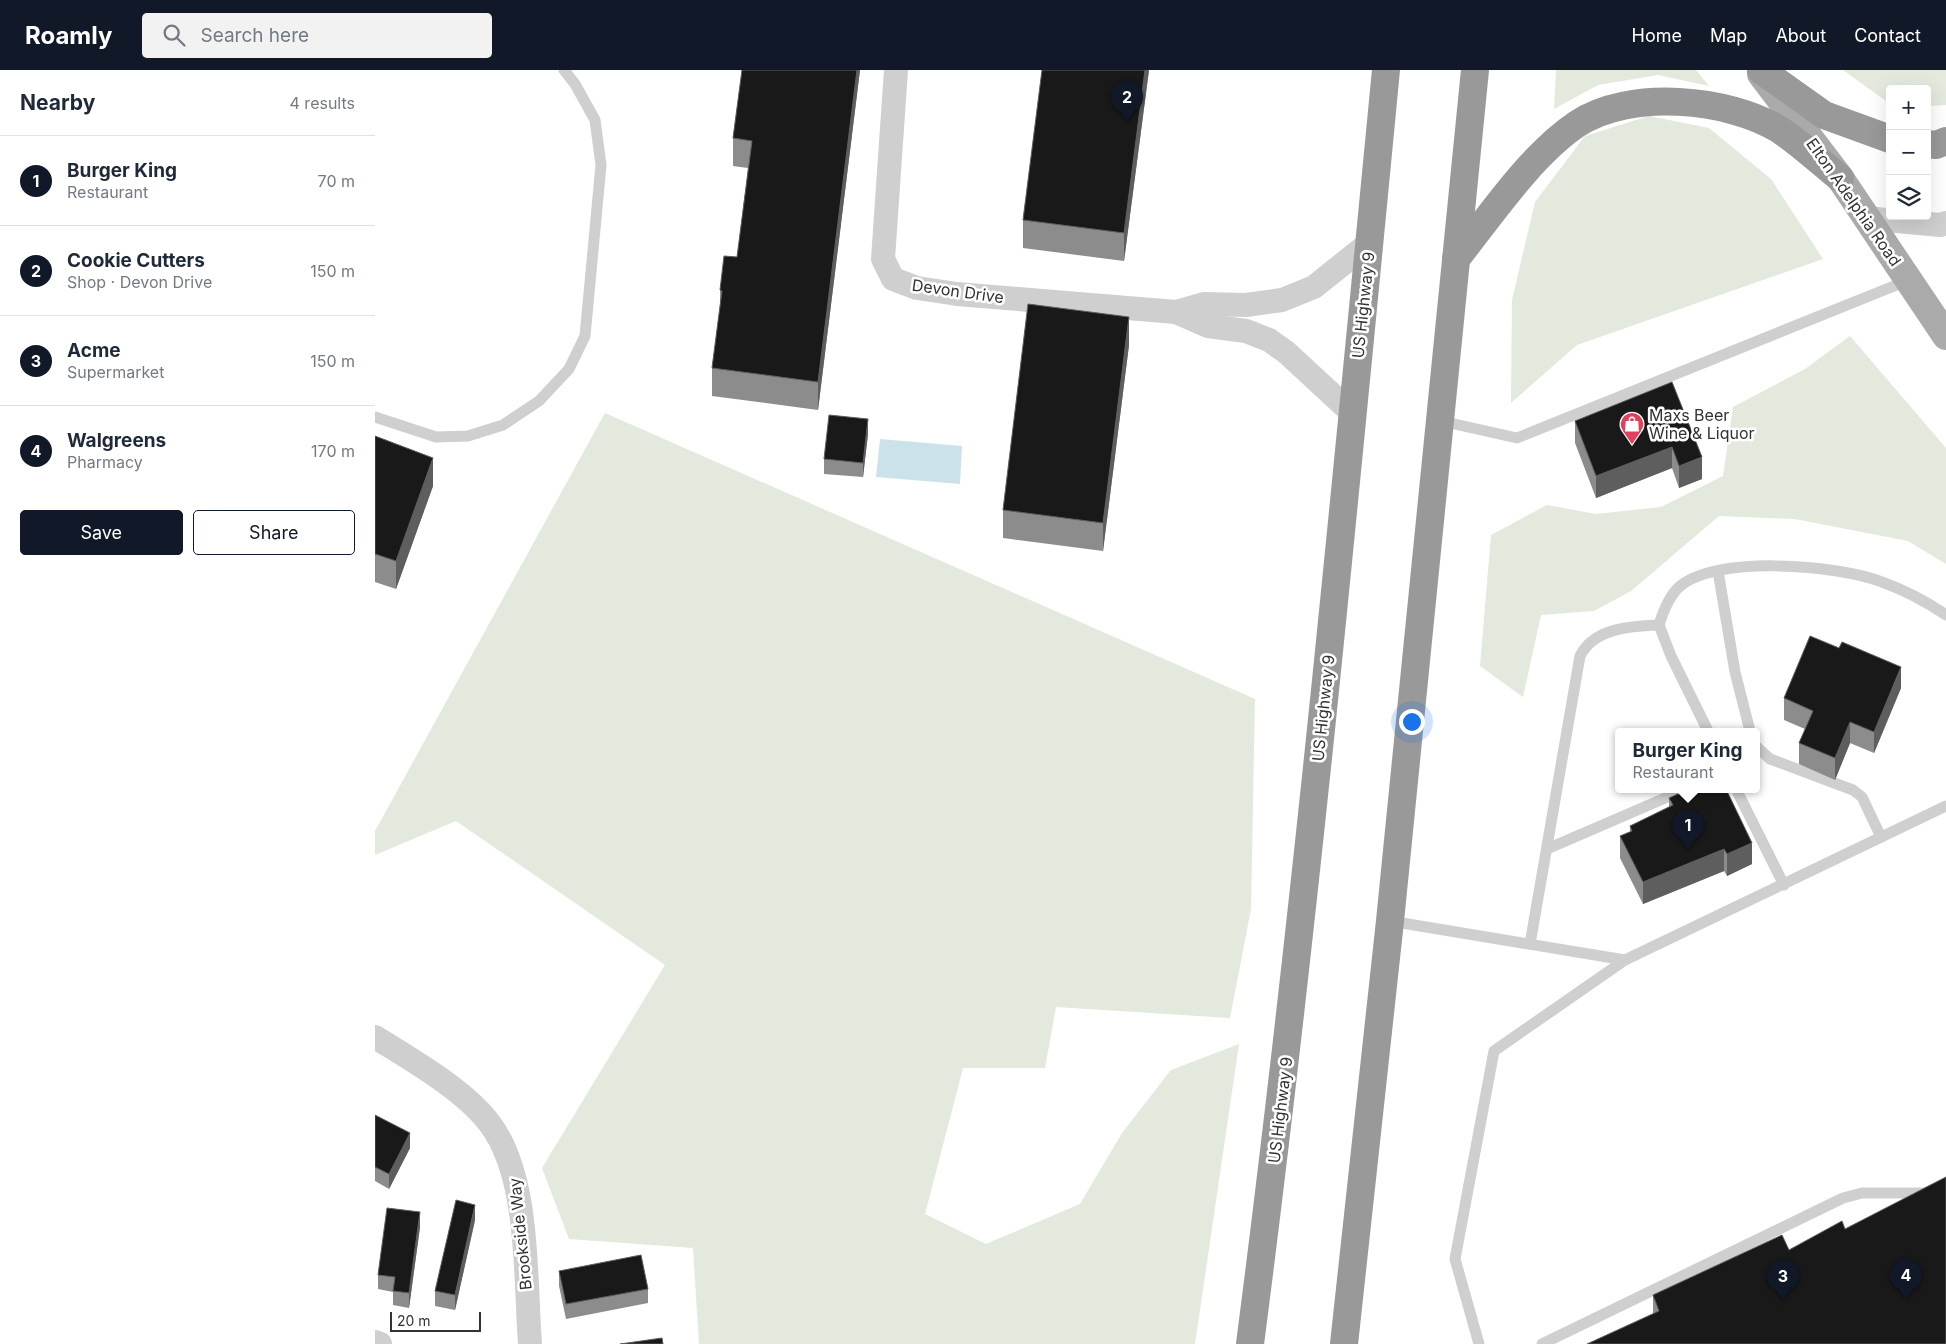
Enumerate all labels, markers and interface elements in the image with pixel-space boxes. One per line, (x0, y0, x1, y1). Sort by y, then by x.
search box (142, 13, 492, 58)
text: Roamly (25, 21, 112, 50)
icon: search (160, 21, 188, 49)
text: Search here (200, 24, 309, 47)
text: Home (1632, 25, 1682, 46)
text: Map (1710, 25, 1747, 46)
text: About (1775, 25, 1826, 46)
text: Contact (1854, 25, 1921, 46)
pin: 2 (1111, 81, 1143, 122)
map controls (1886, 85, 1931, 220)
button: + (1886, 85, 1931, 130)
text: Nearby (20, 90, 95, 115)
text: 4 results (290, 93, 355, 113)
button: − (1886, 130, 1931, 175)
street label: Elton Adelphia Road (1802, 134, 1906, 270)
text: Burger King (67, 159, 177, 182)
text: 1 (33, 171, 39, 191)
text: 70 m (318, 171, 355, 191)
button: layers (1886, 175, 1931, 220)
text: Restaurant (67, 182, 148, 202)
text: Cookie Cutters (67, 249, 205, 272)
street label: US Highway 9 (1347, 251, 1379, 359)
text: 2 (31, 261, 41, 281)
text: 150 m (310, 261, 355, 281)
text: Shop · Devon Drive (67, 272, 212, 292)
street label: Devon Drive (911, 275, 1005, 307)
text: Acme (67, 339, 121, 362)
text: 3 (31, 351, 41, 371)
text: 150 m (310, 351, 355, 371)
text: Supermarket (67, 362, 164, 382)
place label: Maxs Beer Wine & Liquor (1649, 405, 1755, 443)
shop icon: Maxs Beer Wine & Liquor (1619, 411, 1645, 445)
text: Walgreens (67, 429, 166, 452)
text: 4 (31, 441, 41, 461)
text: 170 m (311, 441, 355, 461)
text: Pharmacy (67, 452, 143, 472)
button: Save (20, 510, 183, 555)
button: Share (193, 510, 355, 555)
street label: US Highway 9 (1307, 654, 1339, 762)
your location (1399, 709, 1425, 735)
popup (1615, 728, 1760, 793)
text: Burger King (1632, 739, 1743, 762)
text: Restaurant (1632, 762, 1714, 782)
pin: 1 (1672, 809, 1704, 850)
street label: US Highway 9 (1264, 1056, 1296, 1164)
street label: Brookside Way (504, 1177, 536, 1291)
pin: 4 (1890, 1259, 1922, 1300)
pin: 3 (1767, 1260, 1799, 1301)
scale bar (390, 1309, 481, 1332)
text: 20 m (397, 1312, 431, 1329)

